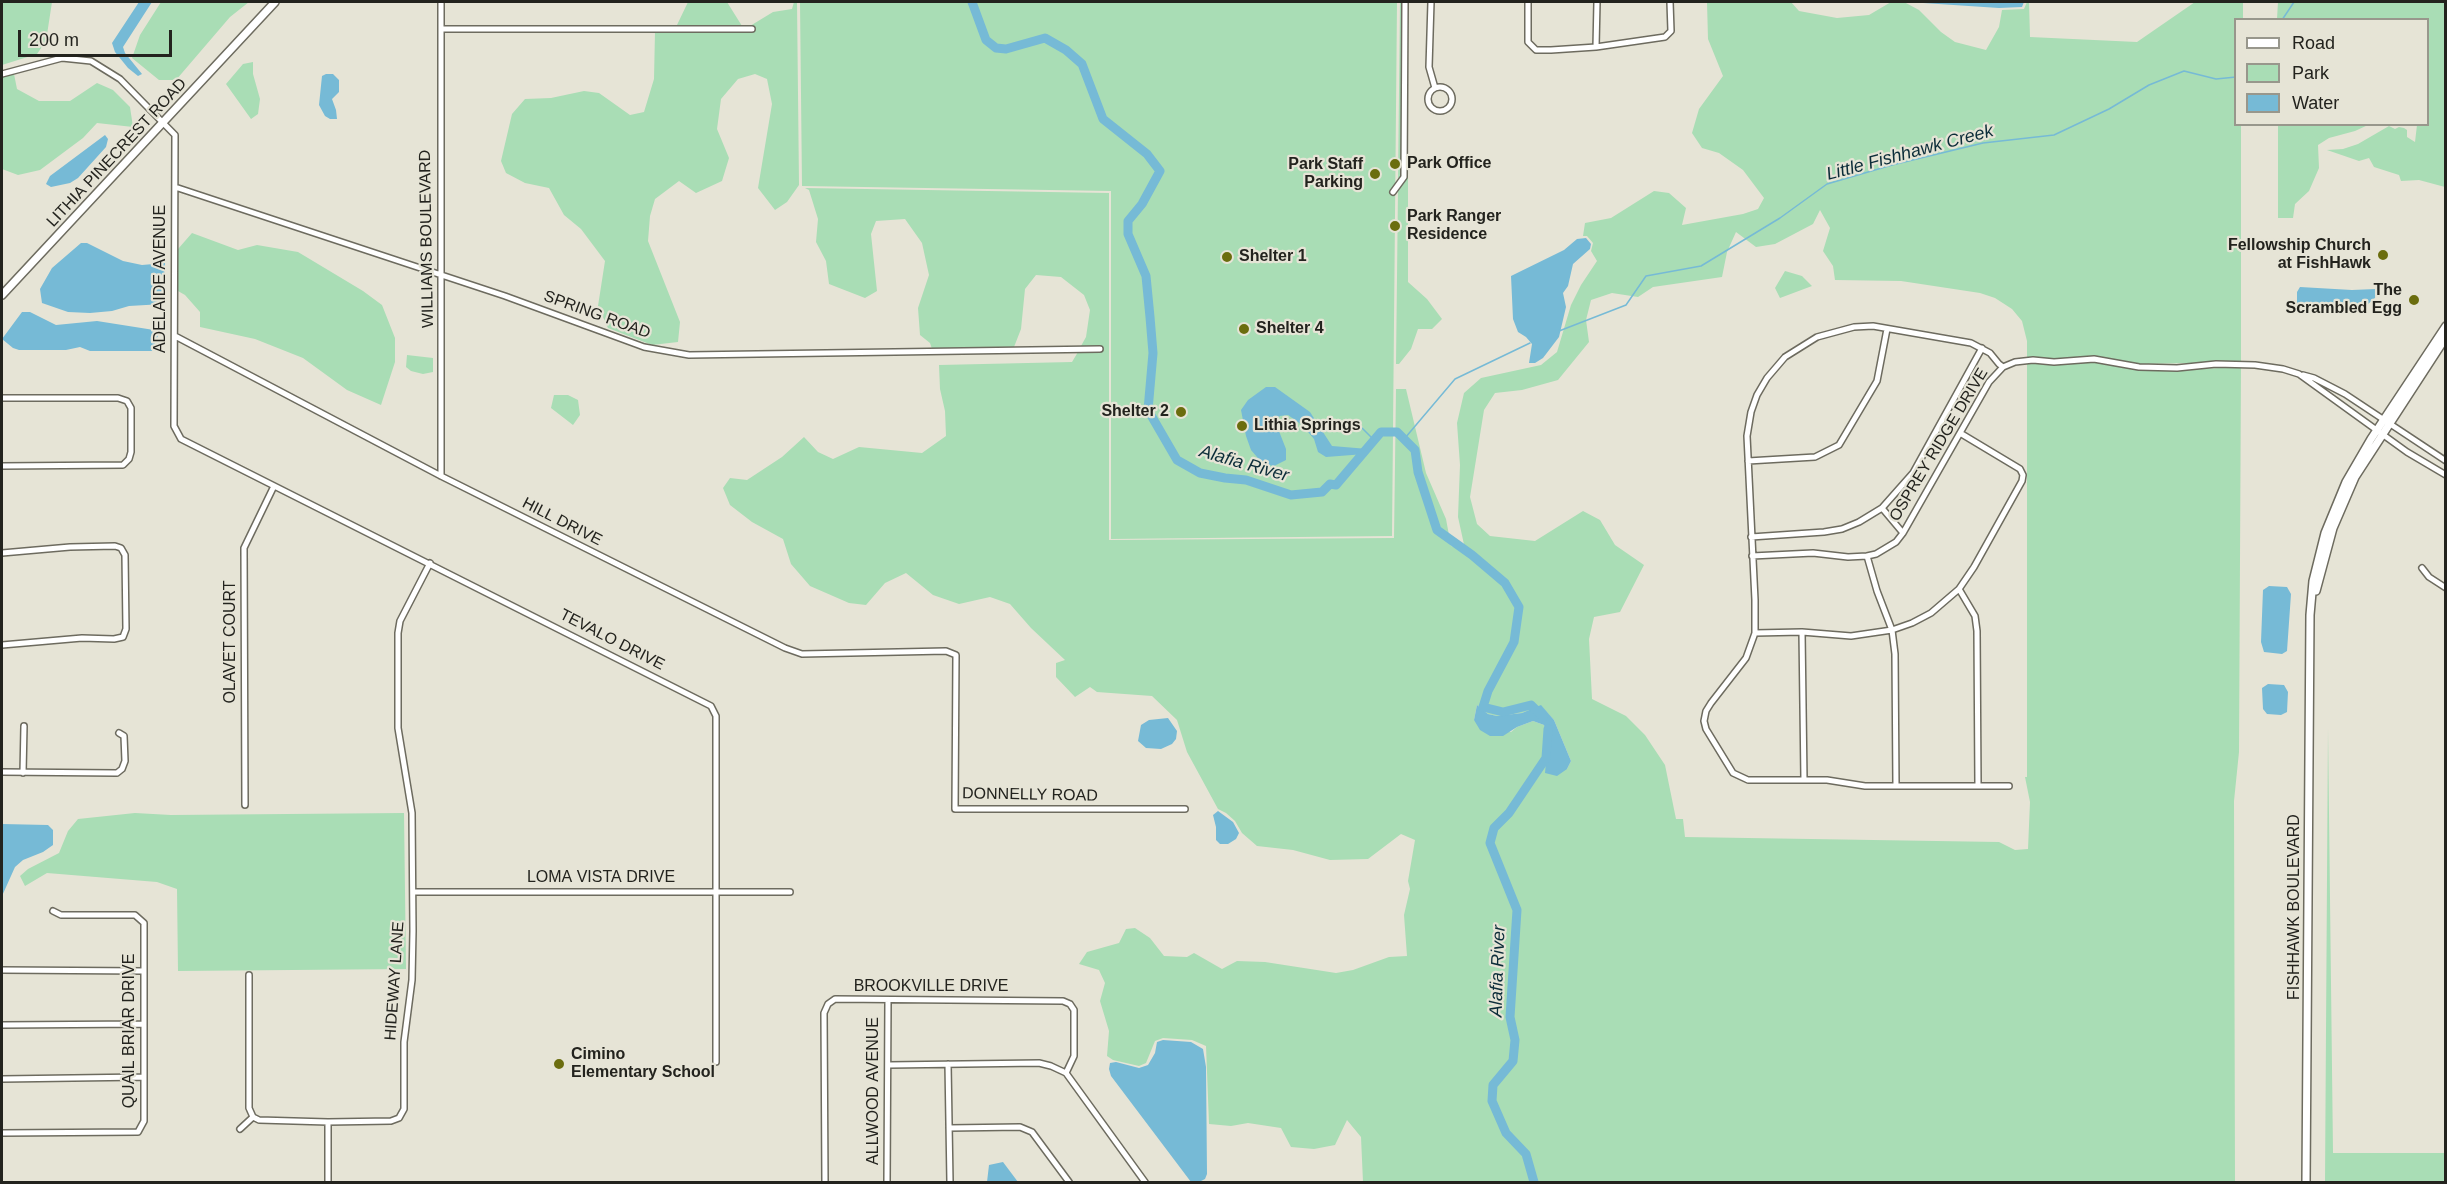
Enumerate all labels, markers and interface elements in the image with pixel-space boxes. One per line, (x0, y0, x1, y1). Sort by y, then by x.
scale bar (21, 18, 176, 56)
legend (2234, 18, 2429, 126)
text: 200 m (29, 30, 79, 50)
text: Road (2292, 33, 2335, 53)
text: Park (2292, 63, 2329, 83)
street label: LITHIA PINECREST ROAD (43, 75, 191, 231)
text: Water (2292, 93, 2339, 113)
water label: Little Fishhawk Creek (1824, 120, 1996, 186)
street label: WILLIAMS BOULEVARD (416, 150, 438, 328)
place label: Park Office (1407, 154, 1491, 174)
place label: Park Staff Parking (1288, 155, 1363, 193)
marker: Park Office (1388, 157, 1402, 171)
marker: Park Staff Parking (1368, 167, 1382, 181)
street label: ADELAIDE AVENUE (151, 205, 171, 353)
place label: Park Ranger Residence (1407, 207, 1501, 245)
marker: Park Ranger Residence (1388, 219, 1402, 233)
place label: Fellowship Church at FishHawk (2228, 236, 2371, 274)
place label: Shelter 1 (1239, 247, 1307, 267)
marker: Fellowship Church at FishHawk (2376, 248, 2390, 262)
marker: Shelter 1 (1220, 250, 1234, 264)
place label: The Scrambled Egg (2286, 281, 2402, 319)
street label: SPRING ROAD (541, 287, 653, 343)
marker: The Scrambled Egg (2407, 293, 2421, 307)
place label: Shelter 4 (1256, 319, 1324, 339)
marker: Shelter 4 (1237, 322, 1251, 336)
street label: OSPREY RIDGE DRIVE (1886, 365, 1992, 525)
place label: Shelter 2 (1101, 402, 1169, 422)
marker: Shelter 2 (1174, 405, 1188, 419)
place label: Lithia Springs (1254, 416, 1361, 436)
marker: Lithia Springs (1235, 419, 1249, 433)
water label: Alafia River (1197, 441, 1291, 487)
street label: HILL DRIVE (519, 494, 605, 550)
street label: OLAVET COURT (221, 581, 241, 703)
street label: TEVALO DRIVE (556, 605, 668, 675)
street label: DONNELLY ROAD (962, 784, 1098, 806)
street label: FISHHAWK BOULEVARD (2285, 814, 2305, 1000)
street label: LOMA VISTA DRIVE (527, 868, 675, 888)
street label: HIDEWAY LANE (381, 921, 409, 1041)
water label: Alafia River (1486, 925, 1510, 1017)
street label: QUAIL BRIAR DRIVE (120, 954, 140, 1108)
street label: BROOKVILLE DRIVE (854, 977, 1008, 997)
street label: ALLWOOD AVENUE (864, 1017, 884, 1165)
place label: Cimino Elementary School (571, 1045, 715, 1083)
marker: Cimino Elementary School (552, 1057, 566, 1071)

